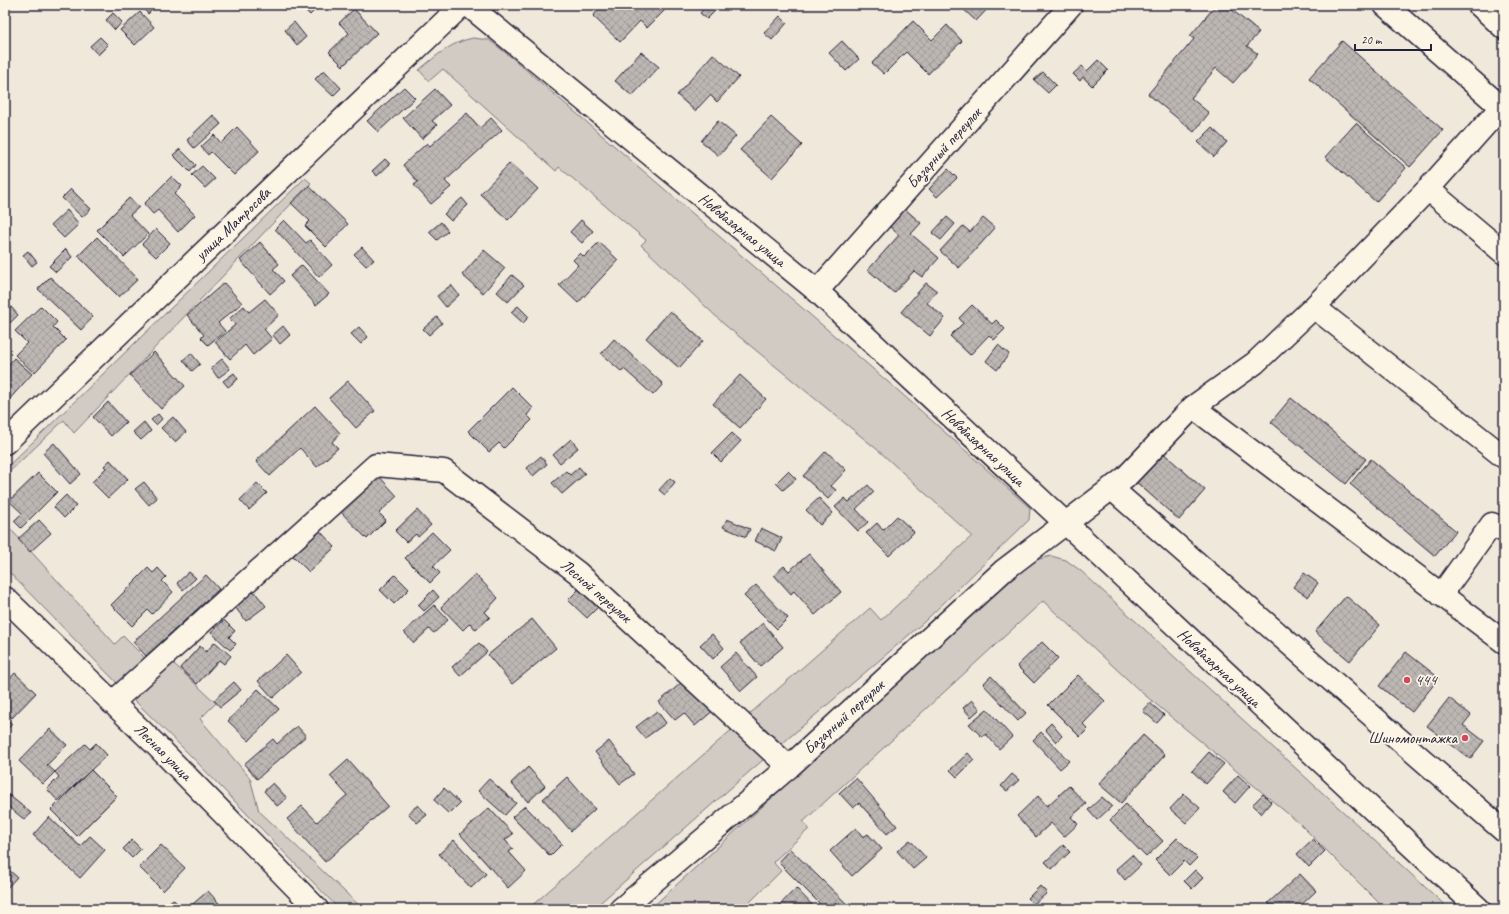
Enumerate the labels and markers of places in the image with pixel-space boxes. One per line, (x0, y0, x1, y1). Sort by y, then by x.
place label: 444 (1415, 670, 1438, 690)
marker: 444 (1402, 675, 1412, 685)
place label: Шиномонтажка (1368, 728, 1459, 748)
marker: Шиномонтажка (1460, 733, 1470, 743)

